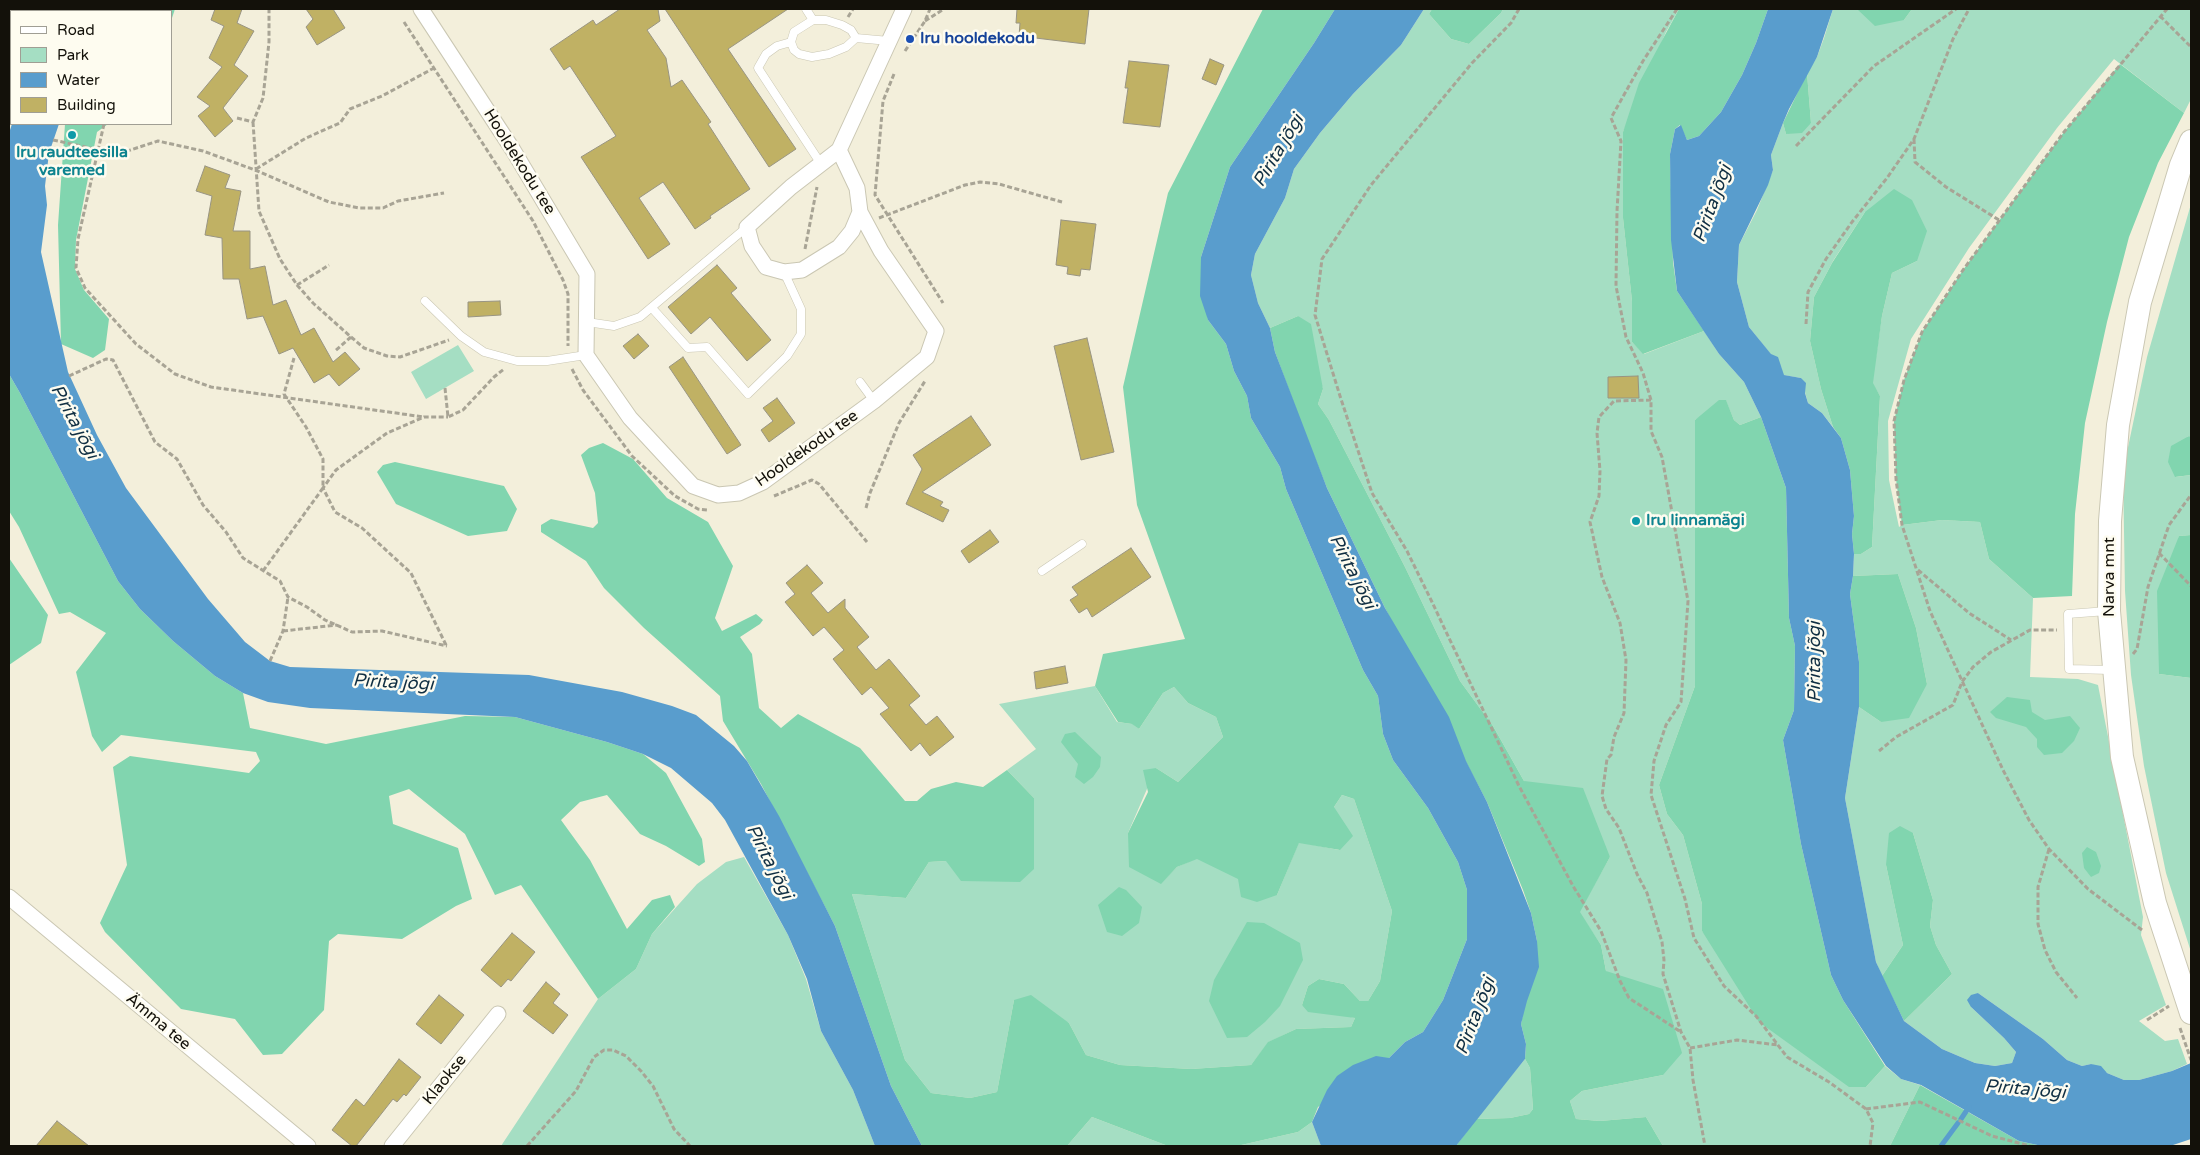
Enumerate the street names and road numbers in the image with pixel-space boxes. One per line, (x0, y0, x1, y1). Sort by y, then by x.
street label: Hooldekodu tee (479, 106, 559, 218)
street label: Hooldekodu tee (752, 406, 862, 492)
street label: Narva mnt (2100, 537, 2120, 617)
street label: Ämma tee (122, 989, 194, 1055)
street label: Klaokse (419, 1051, 471, 1109)

